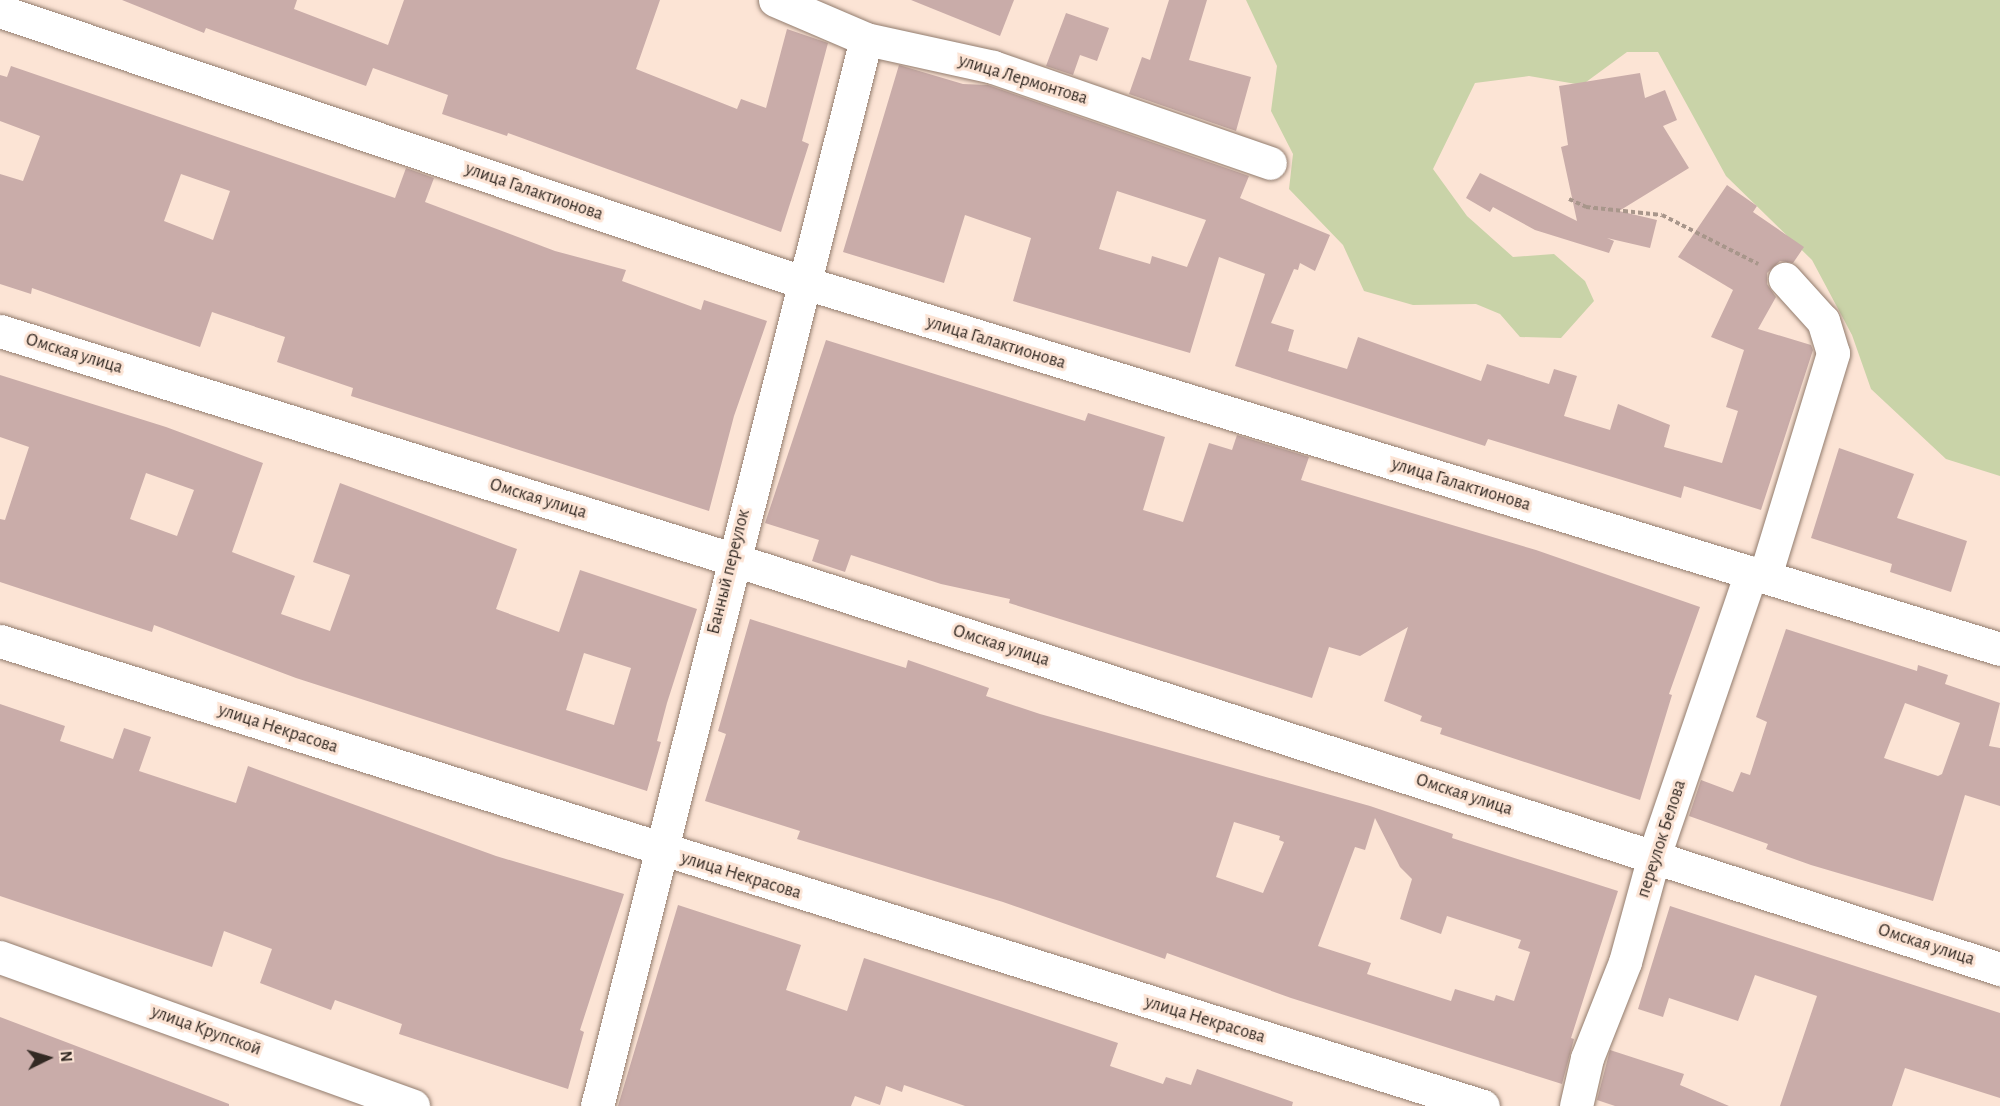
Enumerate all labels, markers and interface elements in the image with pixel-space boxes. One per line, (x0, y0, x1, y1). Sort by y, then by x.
street label: улица Лермонтова (956, 50, 1090, 110)
street label: улица Галактионова (462, 158, 606, 226)
street label: улица Галактионова (924, 312, 1068, 374)
street label: Омская улица (23, 329, 125, 379)
street label: улица Галактионова (1389, 454, 1533, 516)
street label: Омская улица (487, 474, 589, 524)
street label: Банный переулок (703, 507, 755, 637)
street label: Омская улица (950, 620, 1052, 672)
street label: улица Некрасова (215, 699, 341, 759)
street label: Омская улица (1413, 769, 1515, 821)
street label: переулок Белова (1633, 777, 1691, 901)
street label: улица Некрасова (678, 847, 804, 905)
street label: Омская улица (1875, 919, 1977, 971)
street label: улица Некрасова (1142, 991, 1268, 1049)
street label: улица Крупской (148, 1001, 264, 1061)
north arrow (18, 1028, 78, 1088)
text: N (57, 1050, 74, 1063)

